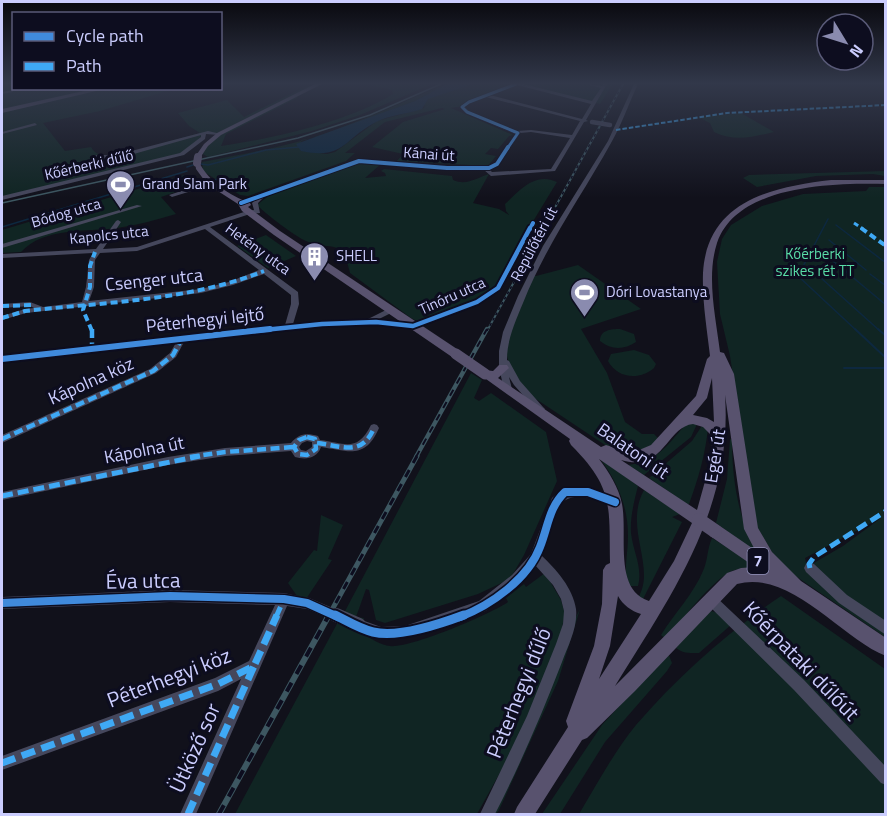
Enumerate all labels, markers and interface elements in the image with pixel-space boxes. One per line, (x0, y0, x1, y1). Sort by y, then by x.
legend (12, 12, 222, 90)
north arrow (815, 12, 875, 72)
text: Cycle path (66, 22, 144, 49)
text: N (844, 39, 870, 63)
text: Path (66, 52, 102, 79)
street label: Kánai út (403, 140, 456, 167)
street label: Kőérberki dűlő (42, 143, 136, 186)
sports icon: Grand Slam Park (105, 168, 137, 210)
place label: Grand Slam Park (142, 172, 247, 195)
street label: Bódog utca (28, 192, 104, 233)
street label: Repülőtéri út (504, 202, 563, 285)
street label: Hetény utca (221, 217, 296, 281)
street label: Kapolcs utca (68, 219, 150, 250)
building icon: SHELL (299, 240, 331, 282)
park label: Kőérberki szikes rét TT (776, 242, 855, 282)
place label: SHELL (336, 244, 377, 267)
street label: Csenger utca (104, 261, 204, 298)
street label: Tinóru utca (415, 270, 489, 320)
sports icon: Dóri Lovastanya (569, 276, 601, 318)
place label: Dóri Lovastanya (606, 280, 708, 303)
street label: Péterhegyi lejtő (144, 300, 265, 339)
street label: Kápolna köz (44, 350, 138, 411)
street label: Balatoni út (592, 416, 675, 486)
street label: Egér út (697, 426, 732, 485)
street label: Kápolna út (102, 428, 187, 470)
road number: 7 (748, 548, 768, 574)
street label: Éva utca (105, 563, 181, 597)
street label: Kőérpataki dűlőút (736, 593, 868, 728)
street label: Péterhegyi dűlő (477, 622, 559, 763)
street label: Péterhegyi köz (102, 639, 235, 715)
street label: Ütköző sor (160, 698, 228, 798)

